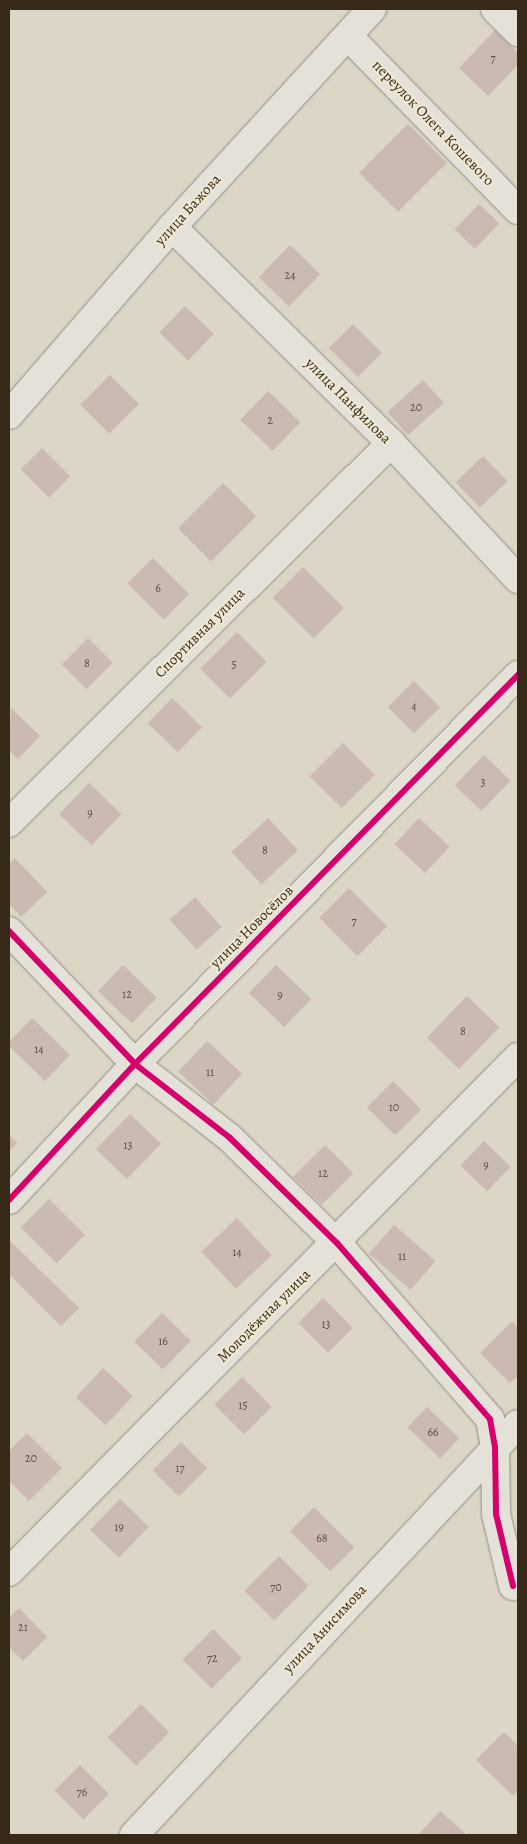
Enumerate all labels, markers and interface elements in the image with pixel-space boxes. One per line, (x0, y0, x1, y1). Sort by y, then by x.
house number: 7 (490, 52, 496, 66)
street label: переулок Олега Кошевого (368, 56, 498, 190)
street label: улица Бажова (151, 171, 225, 249)
house number: 24 (284, 269, 296, 283)
street label: улица Панфилова (301, 354, 395, 448)
house number: 20 (410, 401, 422, 415)
house number: 2 (267, 414, 273, 428)
house number: 6 (155, 582, 161, 596)
street label: Спортивная улица (151, 584, 249, 682)
house number: 8 (84, 657, 90, 671)
house number: 5 (231, 658, 237, 672)
house number: 4 (411, 700, 417, 714)
house number: 3 (481, 776, 485, 790)
house number: 9 (87, 807, 93, 821)
house number: 8 (262, 844, 268, 858)
street label: улица Новосёлов (207, 882, 297, 972)
house number: 7 (351, 915, 357, 929)
house number: 12 (122, 988, 132, 1002)
house number: 9 (277, 989, 283, 1003)
house number: 8 (460, 1025, 466, 1039)
house number: 14 (34, 1043, 44, 1057)
house number: 11 (206, 1066, 214, 1080)
house number: 10 (389, 1101, 399, 1115)
house number: 13 (123, 1139, 133, 1153)
house number: 9 (483, 1159, 489, 1173)
house number: 12 (318, 1167, 328, 1181)
house number: 14 (232, 1246, 242, 1260)
house number: 11 (398, 1250, 406, 1264)
street label: Молодёжная улица (214, 1266, 314, 1366)
house number: 13 (321, 1318, 331, 1332)
house number: 16 (158, 1335, 168, 1349)
house number: 15 (238, 1399, 248, 1413)
house number: 66 (427, 1426, 439, 1440)
house number: 20 (25, 1452, 37, 1466)
house number: 17 (175, 1462, 185, 1476)
house number: 19 (114, 1521, 124, 1535)
house number: 68 (316, 1532, 328, 1546)
house number: 70 (270, 1581, 282, 1595)
street label: улица Анисимова (279, 1581, 371, 1677)
house number: 21 (18, 1621, 28, 1635)
house number: 72 (207, 1652, 217, 1666)
house number: 76 (77, 1786, 87, 1800)

